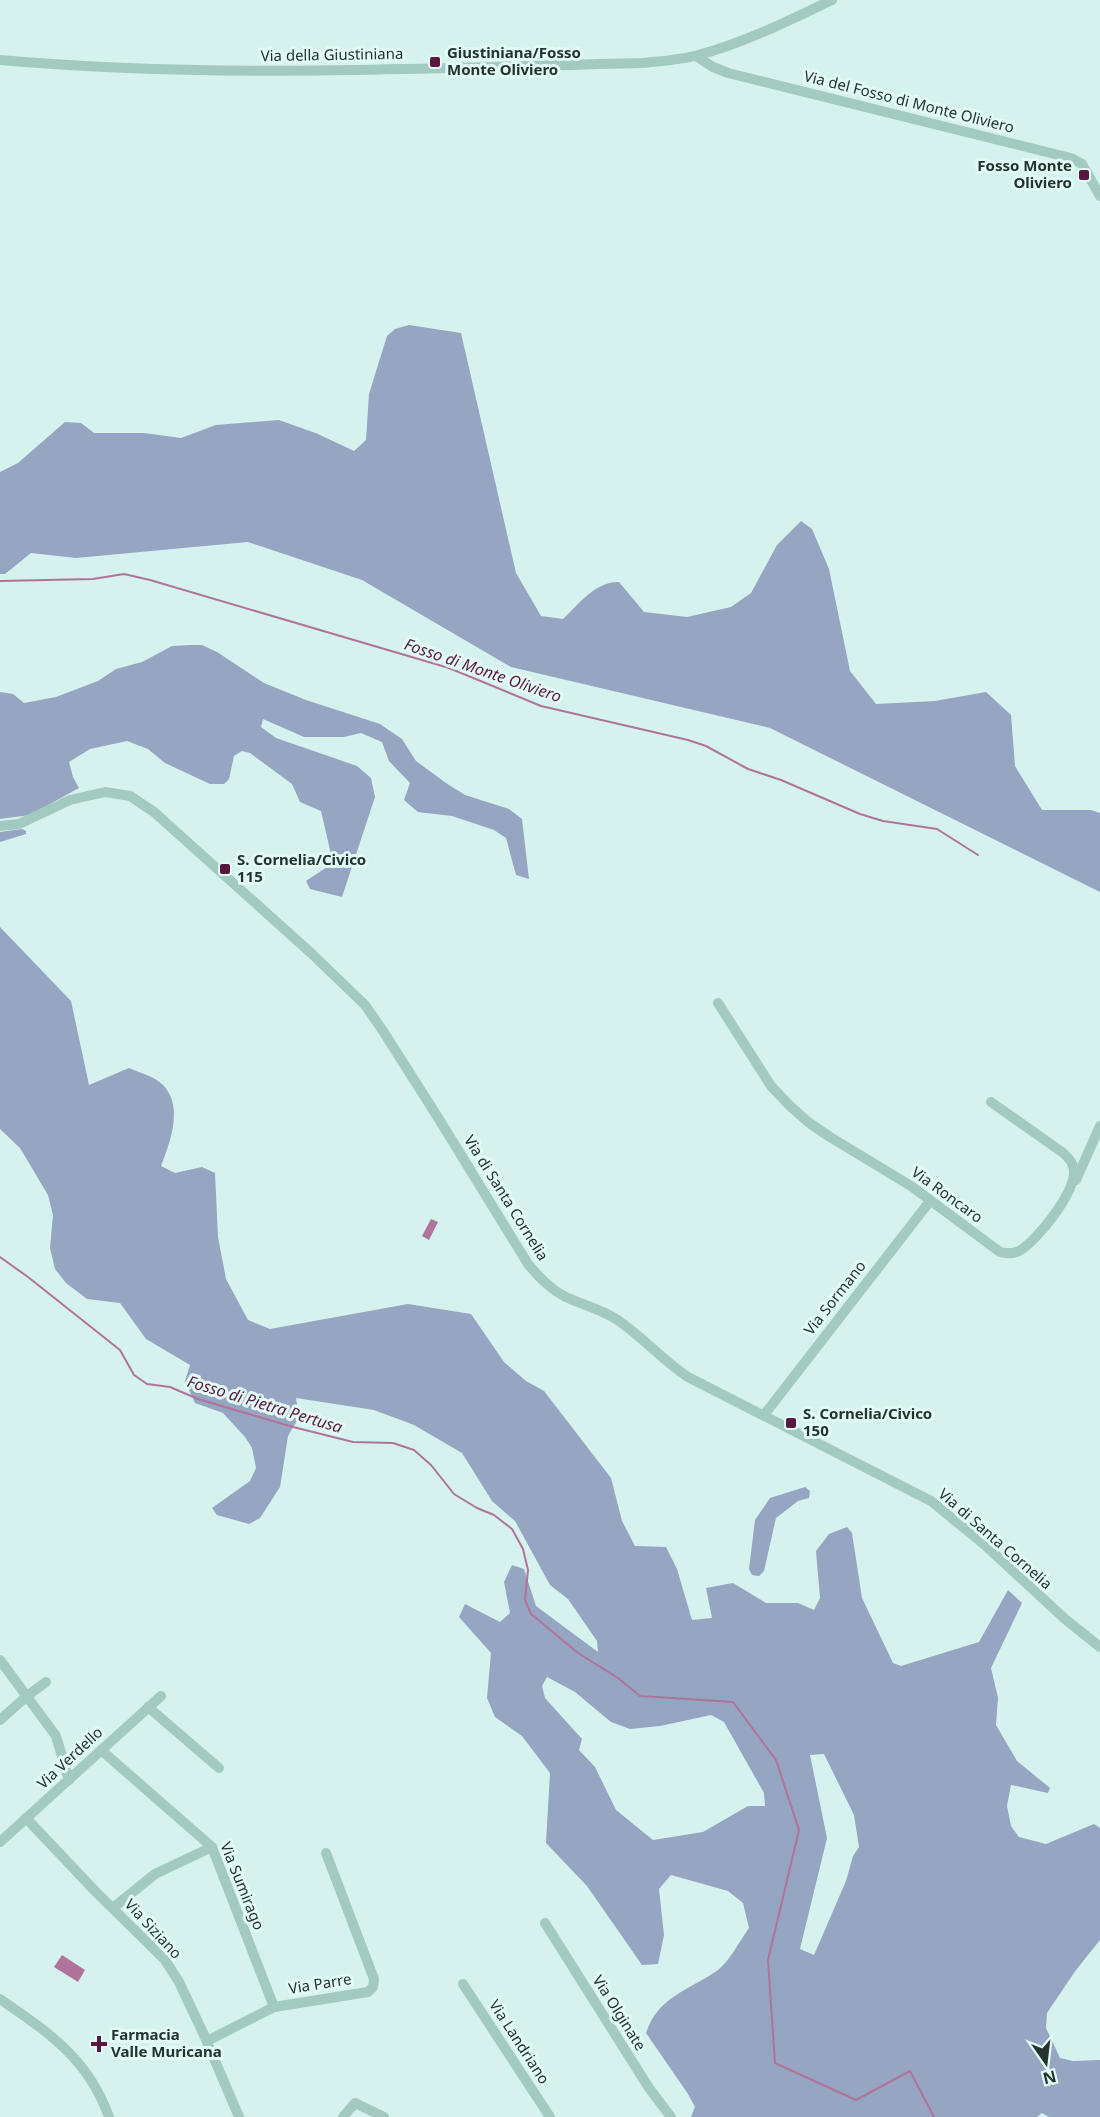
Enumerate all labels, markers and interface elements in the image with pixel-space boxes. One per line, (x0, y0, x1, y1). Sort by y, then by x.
place label: Giustiniana/Fosso Monte Oliviero (447, 42, 581, 79)
street label: Via della Giustiniana (260, 43, 403, 65)
marker: Giustiniana/Fosso Monte Oliviero (428, 55, 442, 69)
street label: Via del Fosso di Monte Oliviero (802, 65, 1016, 137)
place label: Fosso Monte Oliviero (977, 155, 1072, 192)
marker: Fosso Monte Oliviero (1077, 168, 1091, 182)
water label: Fosso di Monte Oliviero (402, 633, 564, 707)
place label: S. Cornelia/Civico 115 (237, 849, 366, 886)
marker: S. Cornelia/Civico 115 (218, 862, 232, 876)
street label: Via di Santa Cornelia (460, 1131, 554, 1264)
street label: Via Roncaro (908, 1162, 987, 1227)
street label: Via Sormano (799, 1256, 870, 1339)
water label: Fosso di Pietra Pertusa (185, 1370, 345, 1438)
place label: S. Cornelia/Civico 150 (803, 1403, 932, 1440)
marker: S. Cornelia/Civico 150 (784, 1416, 798, 1430)
street label: Via di Santa Cornelia (935, 1483, 1057, 1593)
street label: Via Verdello (32, 1722, 106, 1793)
street label: Via Sumirago (216, 1839, 270, 1933)
street label: Via Siziano (121, 1894, 187, 1963)
street label: Via Parre (287, 1968, 353, 1998)
street label: Via Olginate (589, 1971, 651, 2054)
street label: Via Landriano (485, 1995, 555, 2087)
place label: Farmacia Valle Muricana (111, 2024, 222, 2061)
north arrow (1016, 2033, 1076, 2093)
marker: Farmacia Valle Muricana (92, 2037, 106, 2051)
text: N (1041, 2065, 1059, 2090)

